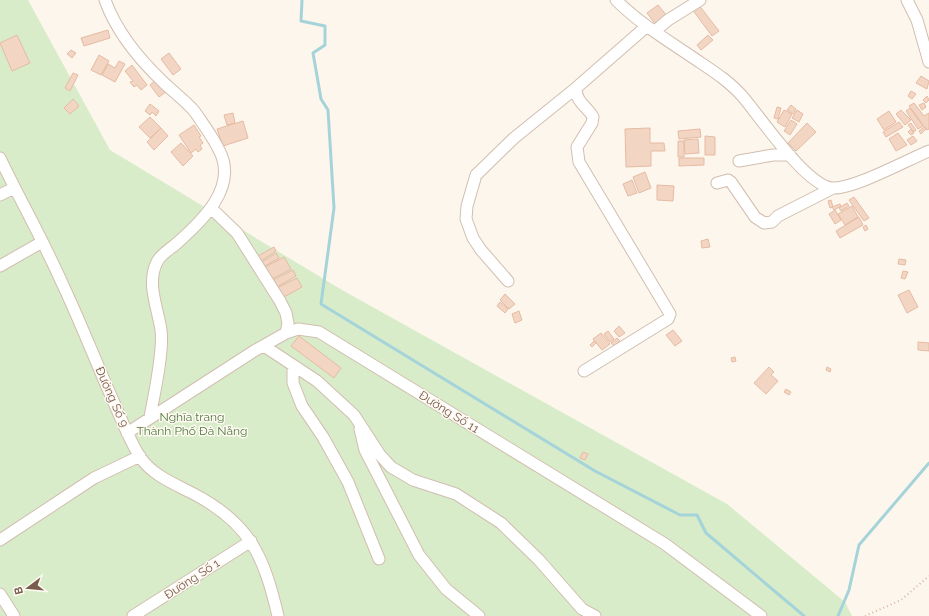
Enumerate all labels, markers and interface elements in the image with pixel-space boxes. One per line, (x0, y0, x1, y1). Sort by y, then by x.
street label: Đường Số 9 (92, 364, 132, 430)
street label: Đường Số 11 (416, 388, 482, 436)
park label: Nghĩa trang Thành Phố Đà Nẵng (137, 410, 248, 438)
street label: Đường Số 1 (162, 556, 222, 602)
north arrow (8, 568, 48, 608)
text: B (11, 585, 26, 596)

